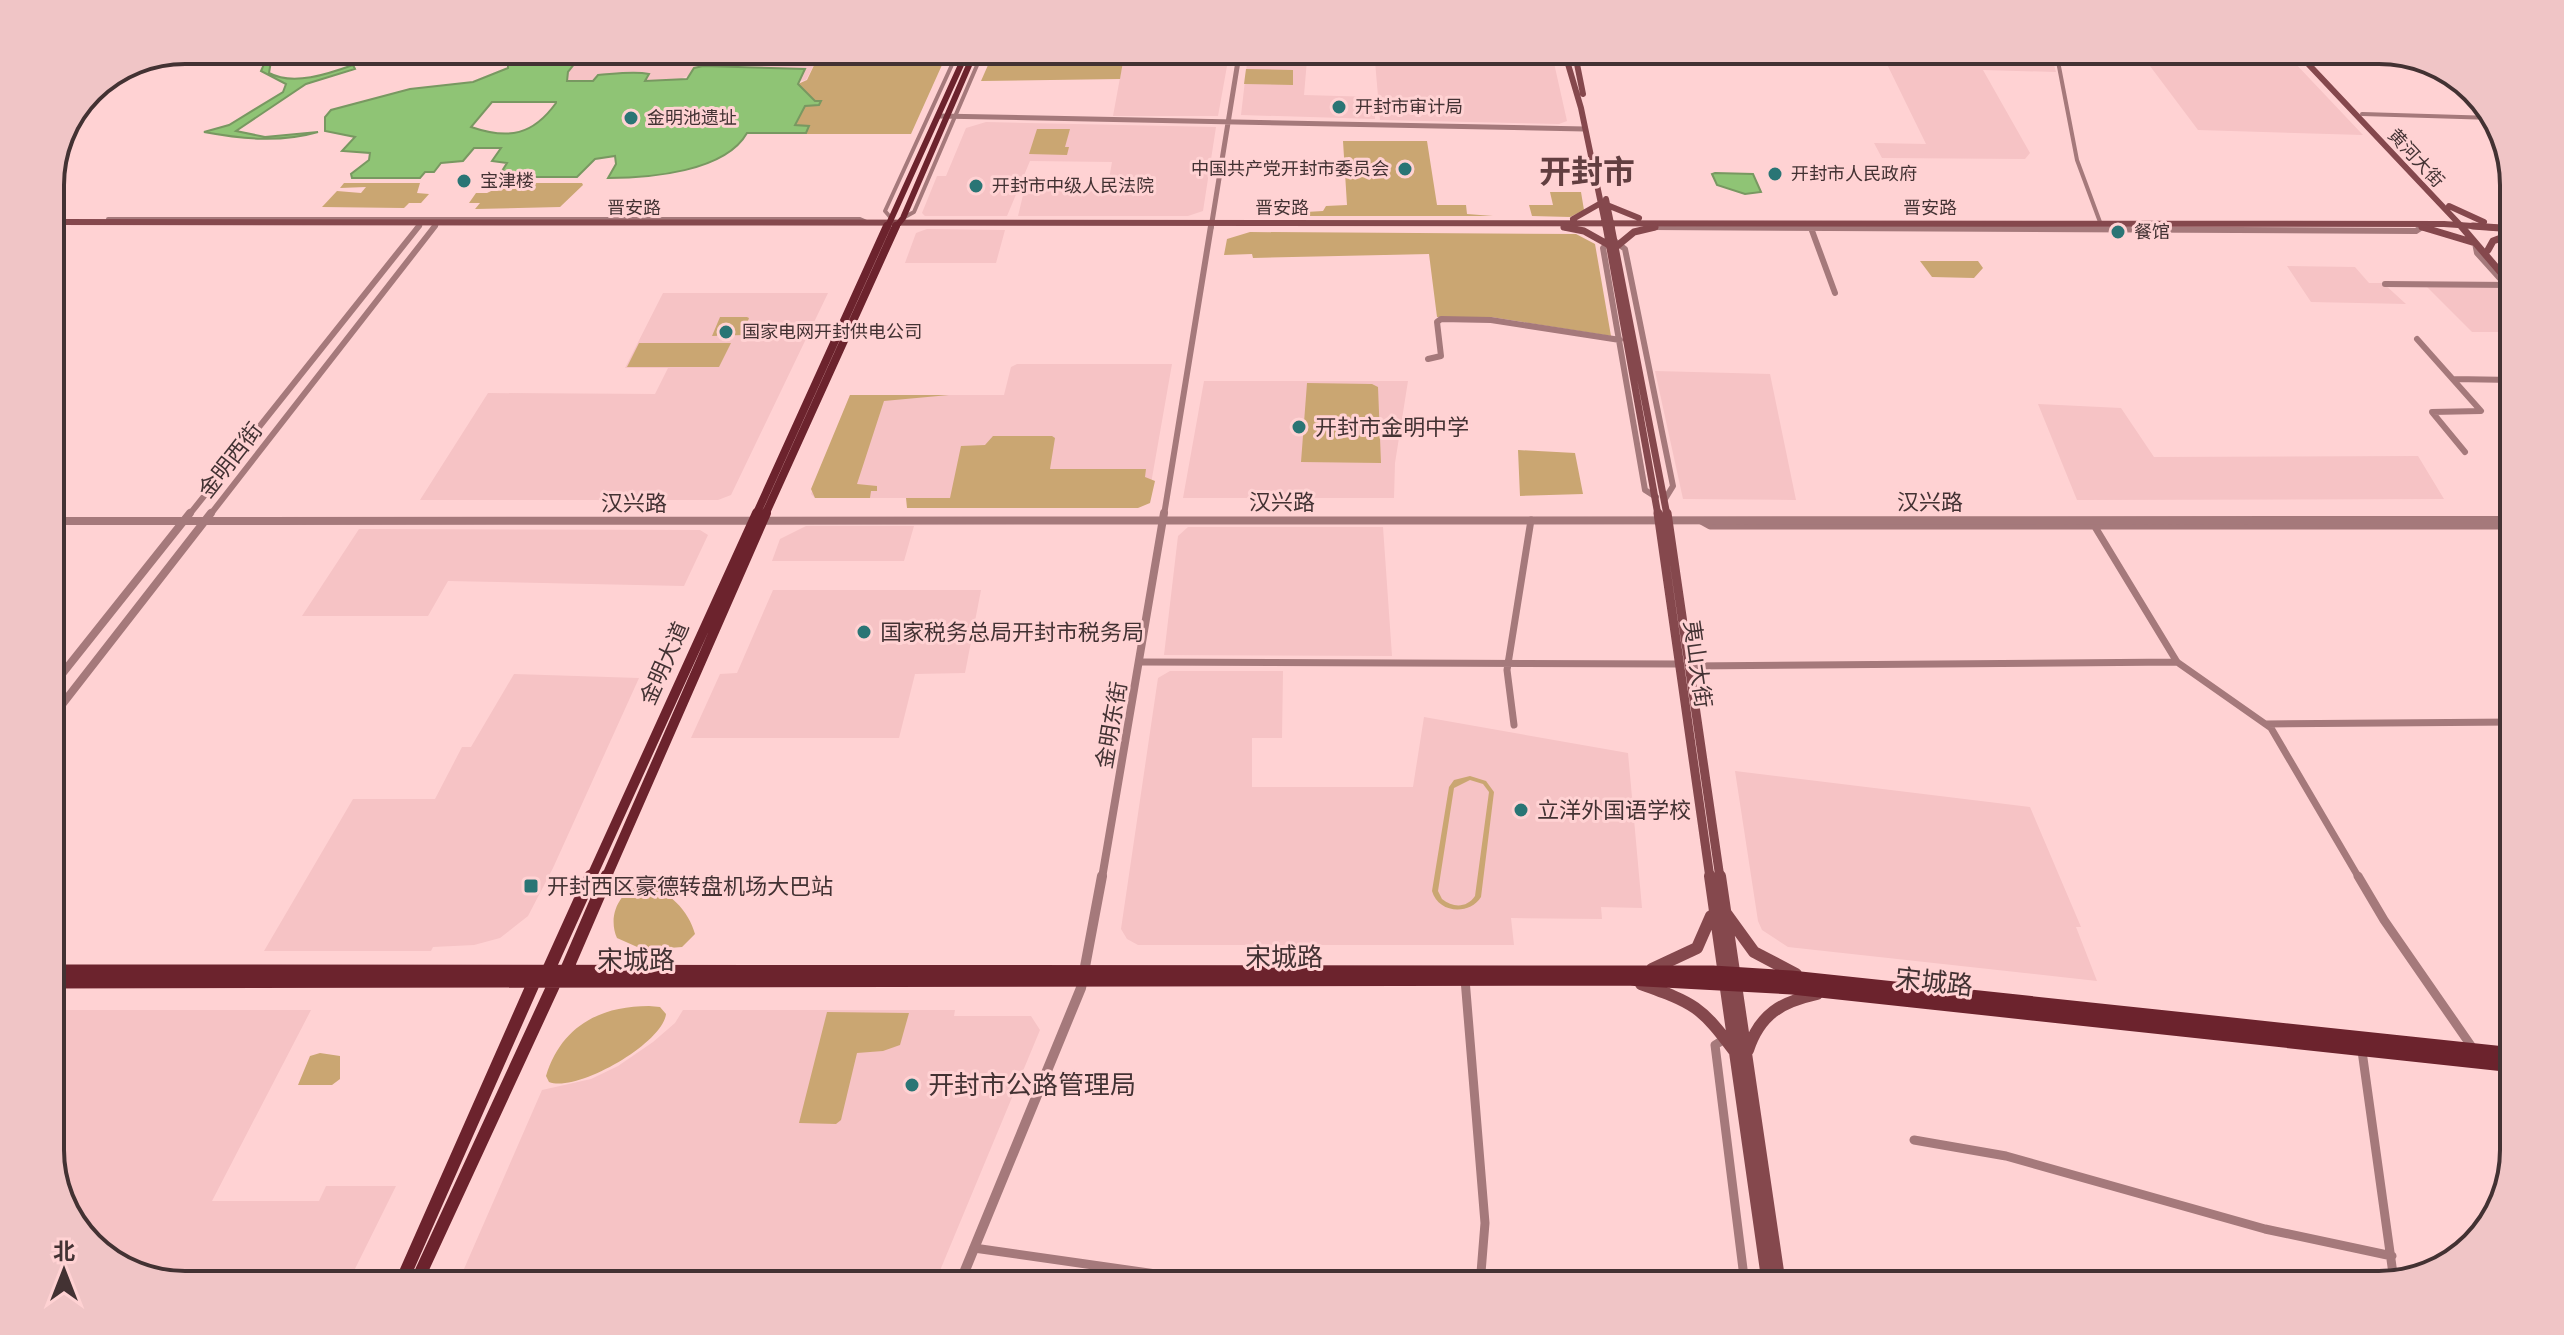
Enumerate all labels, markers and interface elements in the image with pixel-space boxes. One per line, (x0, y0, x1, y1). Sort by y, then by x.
place label: 开封市审计局 (1355, 95, 1463, 117)
marker: 开封市审计局 (1330, 98, 1348, 116)
place label: 金明池遗址 (647, 106, 737, 128)
marker: 金明池遗址 (622, 109, 640, 127)
street label: 黄河大街 (2384, 123, 2449, 191)
district label: 开封市 (1539, 150, 1635, 190)
place label: 中国共产党开封市委员会 (1191, 157, 1389, 179)
marker: 中国共产党开封市委员会 (1396, 160, 1414, 178)
place label: 开封市人民政府 (1791, 162, 1917, 184)
marker: 开封市人民政府 (1766, 165, 1784, 183)
place label: 宝津楼 (480, 169, 534, 191)
marker: 宝津楼 (455, 172, 473, 190)
place label: 开封市中级人民法院 (992, 174, 1154, 196)
marker: 开封市中级人民法院 (967, 177, 985, 195)
street label: 晋安路 (607, 196, 661, 218)
street label: 晋安路 (1255, 196, 1309, 218)
street label: 晋安路 (1903, 196, 1957, 218)
place label: 餐馆 (2134, 220, 2170, 242)
marker: 餐馆 (2109, 223, 2127, 241)
place label: 国家电网开封供电公司 (742, 320, 922, 342)
marker: 国家电网开封供电公司 (717, 323, 735, 341)
place label: 开封市金明中学 (1315, 413, 1469, 440)
street label: 金明西街 (192, 417, 267, 503)
marker: 开封市金明中学 (1290, 418, 1308, 436)
street label: 汉兴路 (1249, 488, 1315, 515)
street label: 汉兴路 (1897, 488, 1963, 515)
street label: 汉兴路 (601, 489, 667, 516)
street label: 金明大道 (633, 617, 694, 708)
place label: 国家税务总局开封市税务局 (880, 618, 1144, 645)
street label: 夷山大街 (1679, 618, 1718, 709)
marker: 国家税务总局开封市税务局 (855, 623, 873, 641)
street label: 金明东街 (1090, 679, 1131, 771)
place label: 立洋外国语学校 (1537, 796, 1691, 823)
marker: 立洋外国语学校 (1512, 801, 1530, 819)
place label: 开封西区豪德转盘机场大巴站 (547, 872, 833, 899)
marker: 开封西区豪德转盘机场大巴站 (522, 877, 540, 895)
street label: 宋城路 (1245, 940, 1323, 971)
street label: 宋城路 (597, 943, 675, 974)
street label: 宋城路 (1894, 961, 1975, 1000)
place label: 开封市公路管理局 (928, 1068, 1136, 1099)
marker: 开封市公路管理局 (903, 1076, 921, 1094)
north arrow (24, 1231, 104, 1311)
text: 北 (53, 1237, 75, 1264)

